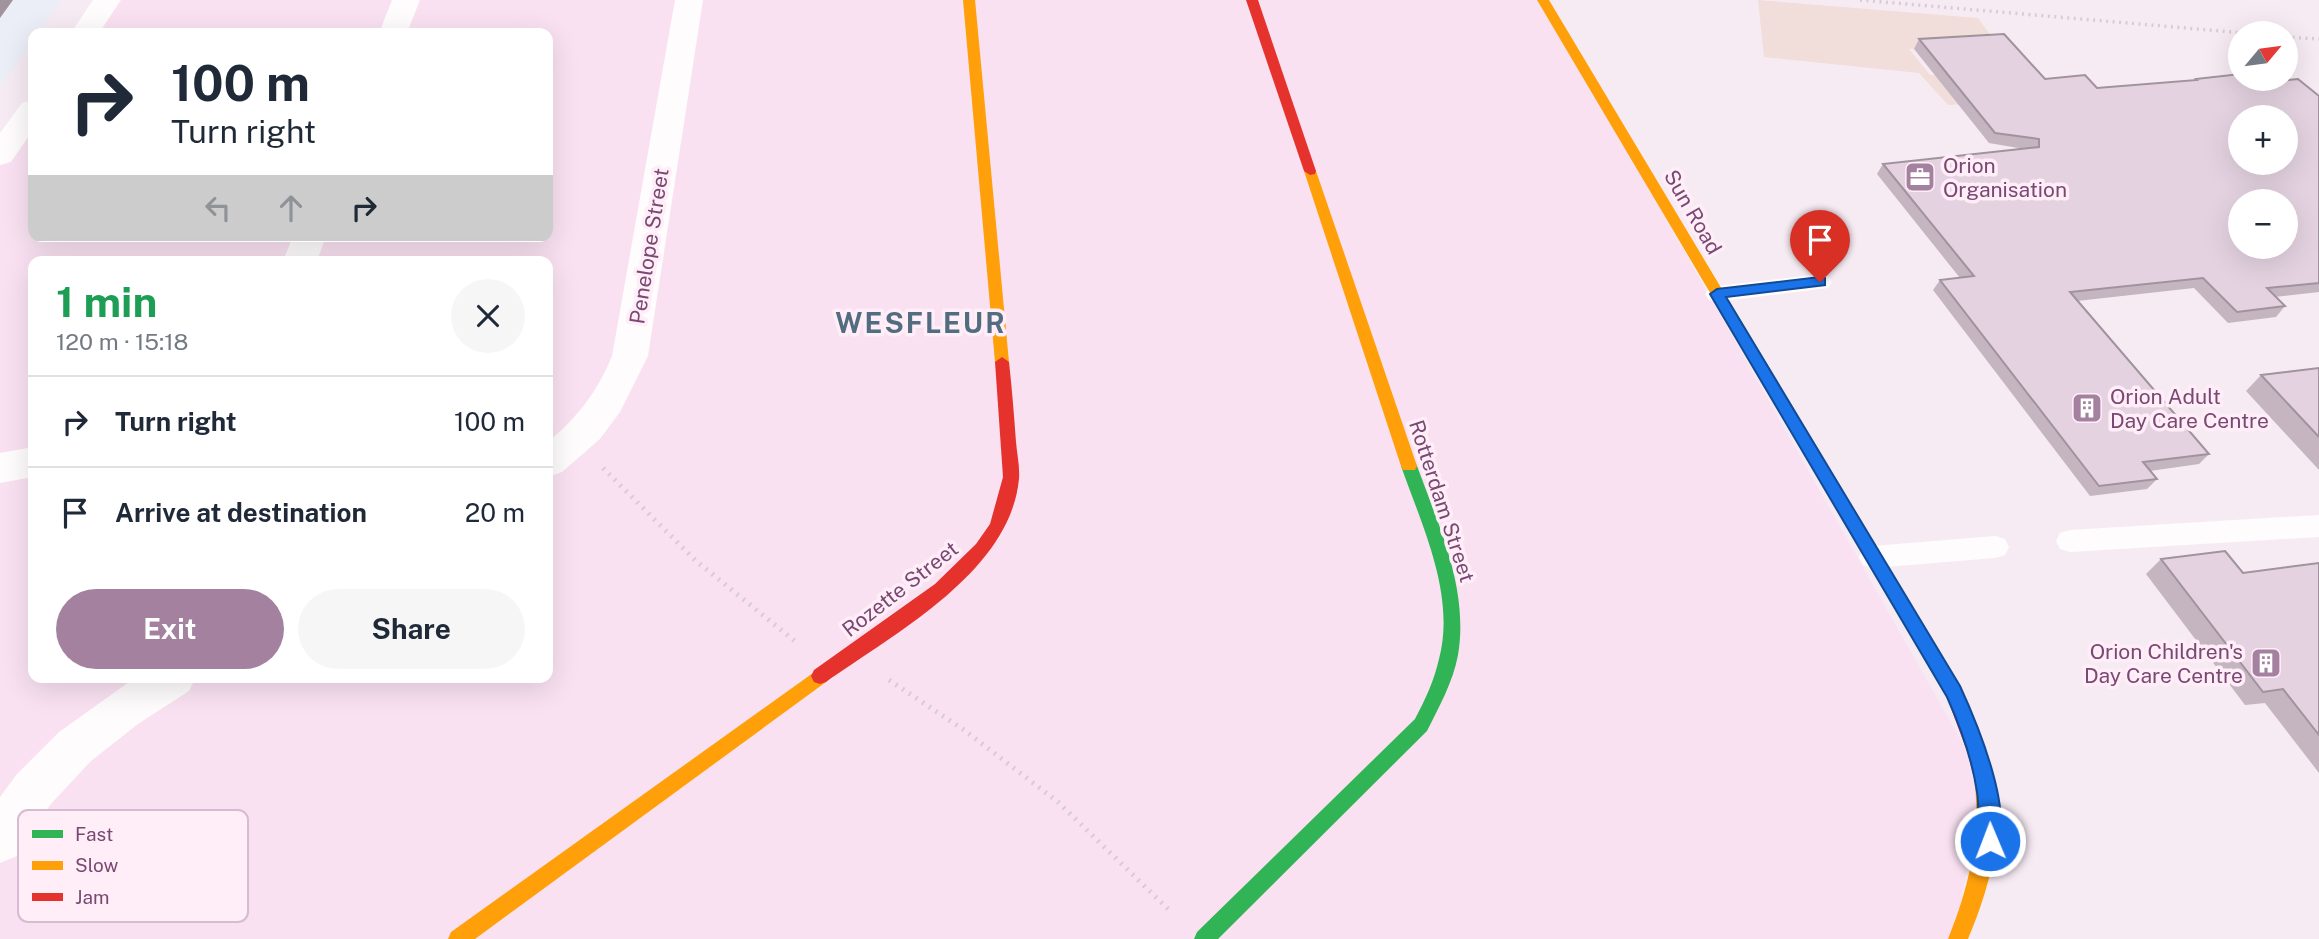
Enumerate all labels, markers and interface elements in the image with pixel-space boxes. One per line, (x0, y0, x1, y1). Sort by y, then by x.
north arrow (2228, 21, 2298, 91)
map controls (2228, 21, 2298, 259)
text: 100 m (171, 54, 310, 112)
icon: right (56, 56, 147, 147)
button: + (2228, 105, 2298, 175)
text: Turn right (171, 113, 316, 150)
place label: Orion Organisation (1943, 153, 2067, 202)
office icon: Orion Organisation (1903, 160, 1937, 194)
street label: Sun Road (1659, 165, 1727, 259)
street label: Penelope Street (624, 166, 674, 326)
icon: left (199, 189, 237, 227)
icon: ahead (272, 189, 310, 227)
icon: right (345, 189, 383, 227)
button: − (2228, 189, 2298, 259)
pin (1790, 210, 1850, 282)
icon: arrive (1801, 221, 1839, 259)
text: 1 min (56, 277, 157, 326)
button: close (451, 279, 525, 353)
district label: WESFLEUR (835, 306, 1007, 339)
text: 120 m · 15:18 (56, 328, 188, 355)
place label: Orion Adult Day Care Centre (2110, 384, 2269, 433)
building icon: Orion Adult Day Care Centre (2070, 391, 2104, 425)
icon: right (56, 403, 94, 441)
text: Turn right (115, 406, 237, 437)
text: 100 m (454, 406, 525, 437)
street label: Rotterdam Street (1404, 417, 1480, 585)
icon: arrive (56, 494, 94, 532)
text: Arrive at destination (115, 497, 367, 528)
text: 20 m (465, 497, 525, 528)
street label: Rozette Street (837, 536, 963, 642)
button: Exit (56, 589, 284, 669)
button: Share (298, 589, 525, 669)
place label: Orion Children's Day Care Centre (2084, 639, 2243, 688)
building icon: Orion Children's Day Care Centre (2249, 646, 2283, 680)
position arrow (1953, 804, 2027, 878)
legend (18, 810, 248, 922)
text: Fast (75, 823, 113, 845)
text: Slow (75, 854, 119, 876)
text: Jam (75, 886, 109, 908)

